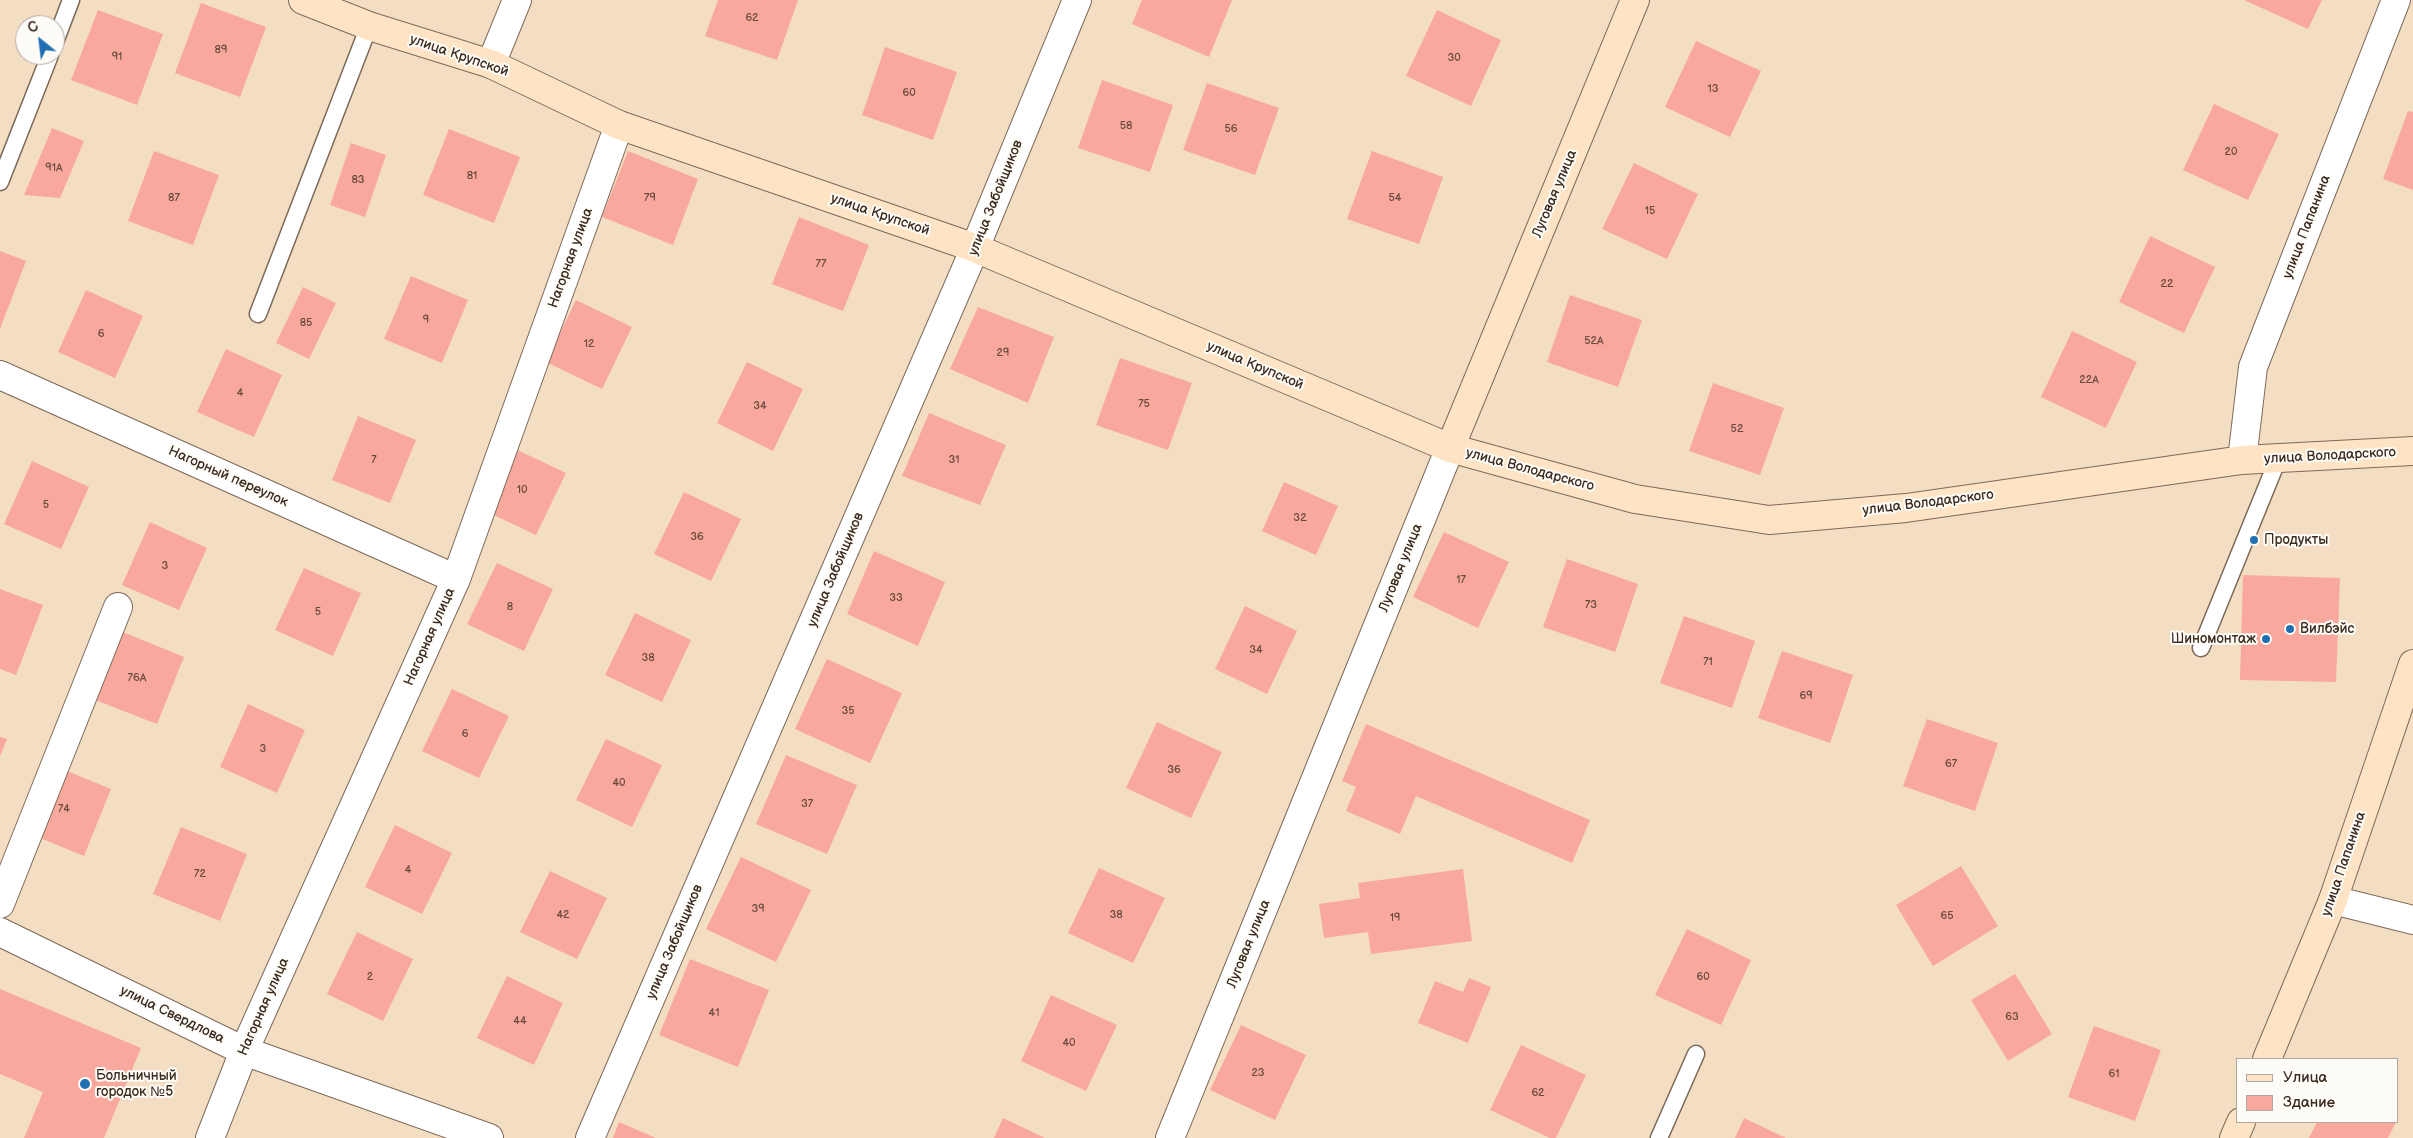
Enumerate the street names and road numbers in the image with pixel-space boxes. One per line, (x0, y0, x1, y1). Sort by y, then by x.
street label: улица Крупской (407, 31, 511, 81)
street label: улица Забойщиков (965, 138, 1027, 258)
street label: Луговая улица (1529, 148, 1581, 240)
street label: улица Папанина (2280, 173, 2334, 281)
street label: улица Крупской (828, 190, 932, 240)
street label: Нагорная улица (545, 206, 597, 310)
street label: улица Крупской (1204, 338, 1306, 394)
street label: Нагорный переулок (165, 443, 291, 511)
street label: улица Володарского (2264, 444, 2396, 468)
street label: улица Володарского (1464, 445, 1596, 495)
street label: улица Володарского (1861, 487, 1995, 519)
street label: улица Забойщиков (804, 510, 868, 630)
street label: Луговая улица (1376, 521, 1426, 615)
street label: Нагорная улица (401, 585, 459, 689)
street label: улица Папанина (2318, 809, 2370, 919)
street label: улица Забойщиков (643, 882, 707, 1002)
street label: Луговая улица (1224, 897, 1274, 991)
street label: Нагорная улица (235, 955, 293, 1059)
street label: улица Свердлова (117, 982, 227, 1048)

